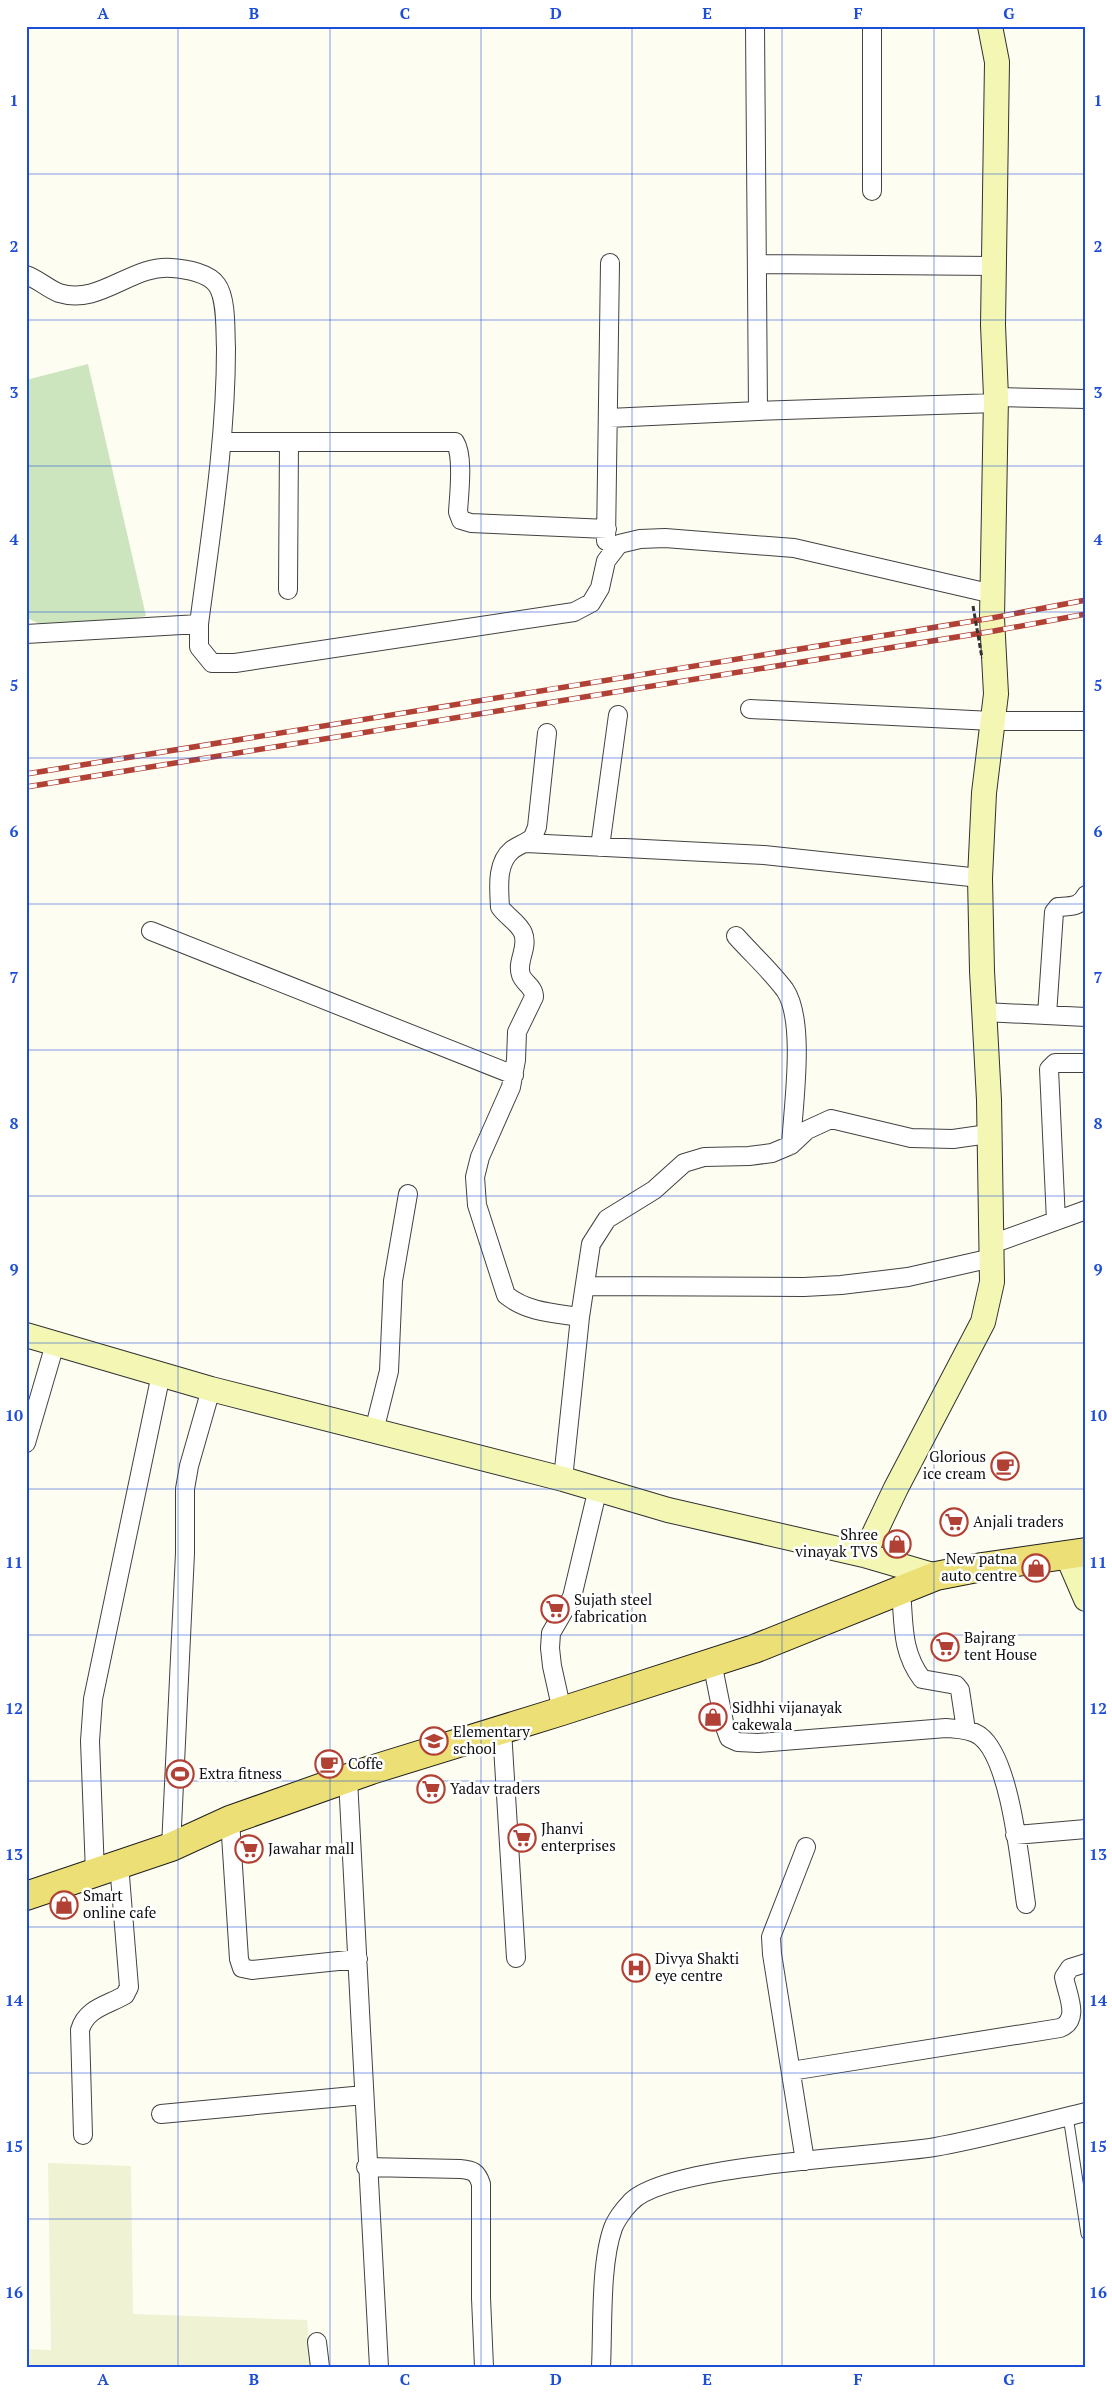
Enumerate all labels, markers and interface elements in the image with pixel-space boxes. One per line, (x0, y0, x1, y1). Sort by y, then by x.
text: A (97, 2, 109, 24)
text: B (249, 2, 259, 24)
text: C (400, 2, 410, 24)
text: D (550, 2, 562, 24)
text: E (702, 2, 712, 24)
text: F (853, 2, 863, 24)
text: G (1003, 2, 1015, 24)
text: 1 (9, 89, 19, 111)
text: 1 (1093, 89, 1103, 111)
text: 2 (9, 235, 19, 257)
text: 2 (1093, 235, 1103, 257)
text: 3 (9, 381, 19, 403)
text: 3 (1093, 381, 1103, 403)
text: 4 (9, 528, 19, 550)
text: 4 (1093, 528, 1103, 550)
text: 5 (9, 674, 19, 696)
text: 5 (1093, 674, 1103, 696)
text: 6 (9, 820, 19, 842)
text: 6 (1093, 820, 1103, 842)
text: 7 (9, 966, 19, 988)
text: 7 (1093, 966, 1103, 988)
text: 8 (9, 1112, 19, 1134)
text: 8 (1093, 1112, 1103, 1134)
text: 9 (9, 1258, 19, 1280)
text: 9 (1093, 1258, 1103, 1280)
text: 10 (5, 1404, 23, 1426)
text: 10 (1089, 1404, 1107, 1426)
place label: Glorious ice cream (923, 1446, 986, 1483)
cafe icon: Glorious ice cream (990, 1451, 1020, 1481)
supermarket icon: Anjali traders (939, 1507, 969, 1537)
place label: Anjali traders (973, 1511, 1064, 1531)
place label: Shree vinayak TVS (794, 1524, 878, 1561)
shop icon: Shree vinayak TVS (882, 1529, 912, 1559)
place label: New patna auto centre (941, 1548, 1017, 1585)
text: 11 (5, 1551, 23, 1573)
text: 11 (1089, 1551, 1107, 1573)
shop icon: New patna auto centre (1021, 1553, 1051, 1583)
place label: Sujath steel fabrication (574, 1589, 652, 1626)
supermarket icon: Sujath steel fabrication (540, 1594, 570, 1624)
place label: Bajrang tent House (964, 1627, 1037, 1664)
supermarket icon: Bajrang tent House (930, 1632, 960, 1662)
text: 12 (5, 1697, 23, 1719)
place label: Sidhhi vijanayak cakewala (732, 1697, 842, 1734)
text: 12 (1089, 1697, 1107, 1719)
shop icon: Sidhhi vijanayak cakewala (698, 1702, 728, 1732)
place label: Elementary school (453, 1721, 530, 1758)
school or university icon: Elementary school (419, 1726, 449, 1756)
cafe icon: Coffe (314, 1749, 344, 1779)
place label: Coffe (348, 1753, 383, 1773)
sports icon: Extra fitness (165, 1759, 195, 1789)
place label: Extra fitness (199, 1763, 282, 1783)
supermarket icon: Yadav traders (416, 1774, 446, 1804)
place label: Yadav traders (450, 1778, 540, 1798)
place label: Jhanvi enterprises (541, 1818, 616, 1855)
supermarket icon: Jhanvi enterprises (507, 1823, 537, 1853)
supermarket icon: Jawahar mall (234, 1834, 264, 1864)
place label: Jawahar mall (268, 1838, 355, 1858)
text: 13 (5, 1843, 23, 1865)
text: 13 (1089, 1843, 1107, 1865)
place label: Smart online cafe (83, 1885, 156, 1922)
shop icon: Smart online cafe (49, 1890, 79, 1920)
place label: Divya Shakti eye centre (655, 1948, 739, 1985)
hospital icon: Divya Shakti eye centre (621, 1953, 651, 1983)
text: 14 (5, 1989, 23, 2011)
text: 14 (1089, 1989, 1107, 2011)
text: 15 (5, 2135, 23, 2157)
text: 15 (1089, 2135, 1107, 2157)
text: 16 (5, 2281, 23, 2303)
text: 16 (1089, 2281, 1107, 2303)
text: A (97, 2368, 109, 2390)
text: B (249, 2368, 259, 2390)
text: C (400, 2368, 410, 2390)
text: D (550, 2368, 562, 2390)
text: E (702, 2368, 712, 2390)
text: F (853, 2368, 863, 2390)
text: G (1003, 2368, 1015, 2390)

